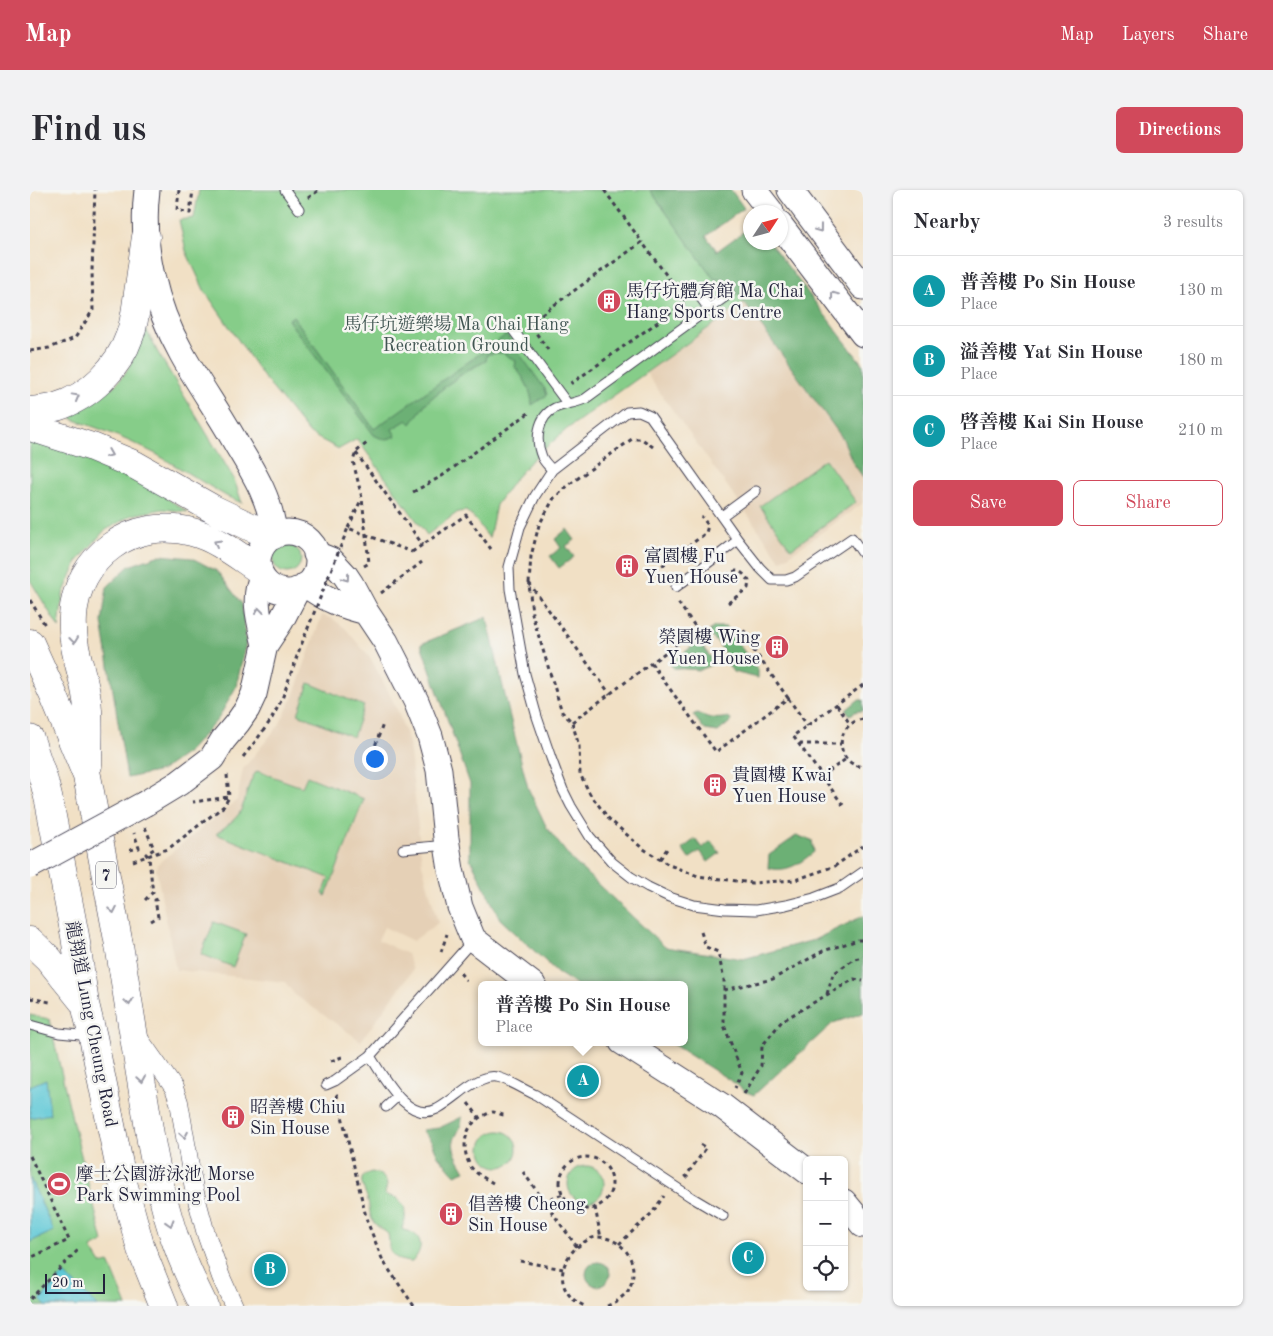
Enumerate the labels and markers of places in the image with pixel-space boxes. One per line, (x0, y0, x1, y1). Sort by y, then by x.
place label: 馬仔坑體育館 Ma Chai Hang Sports Centre (626, 281, 804, 322)
building icon: 馬仔坑體育館 Ma Chai Hang Sports Centre (596, 288, 622, 314)
place label: 富園樓 Fu Yuen House (644, 546, 738, 587)
building icon: 富園樓 Fu Yuen House (614, 553, 640, 579)
place label: 榮園樓 Wing Yuen House (658, 627, 760, 668)
building icon: 榮園樓 Wing Yuen House (764, 634, 790, 660)
place label: 貴園樓 Kwai Yuen House (732, 765, 832, 806)
building icon: 貴園樓 Kwai Yuen House (702, 772, 728, 798)
pin: A (567, 1062, 599, 1100)
place label: 昭善樓 Chiu Sin House (250, 1097, 346, 1138)
building icon: 昭善樓 Chiu Sin House (220, 1104, 246, 1130)
place label: 摩士公園游泳池 Morse Park Swimming Pool (76, 1164, 255, 1205)
sports icon: 摩士公園游泳池 Morse Park Swimming Pool (46, 1171, 72, 1197)
place label: 倡善樓 Cheong Sin House (468, 1194, 586, 1235)
building icon: 倡善樓 Cheong Sin House (438, 1201, 464, 1227)
pin: C (732, 1239, 764, 1277)
pin: B (254, 1251, 286, 1289)

